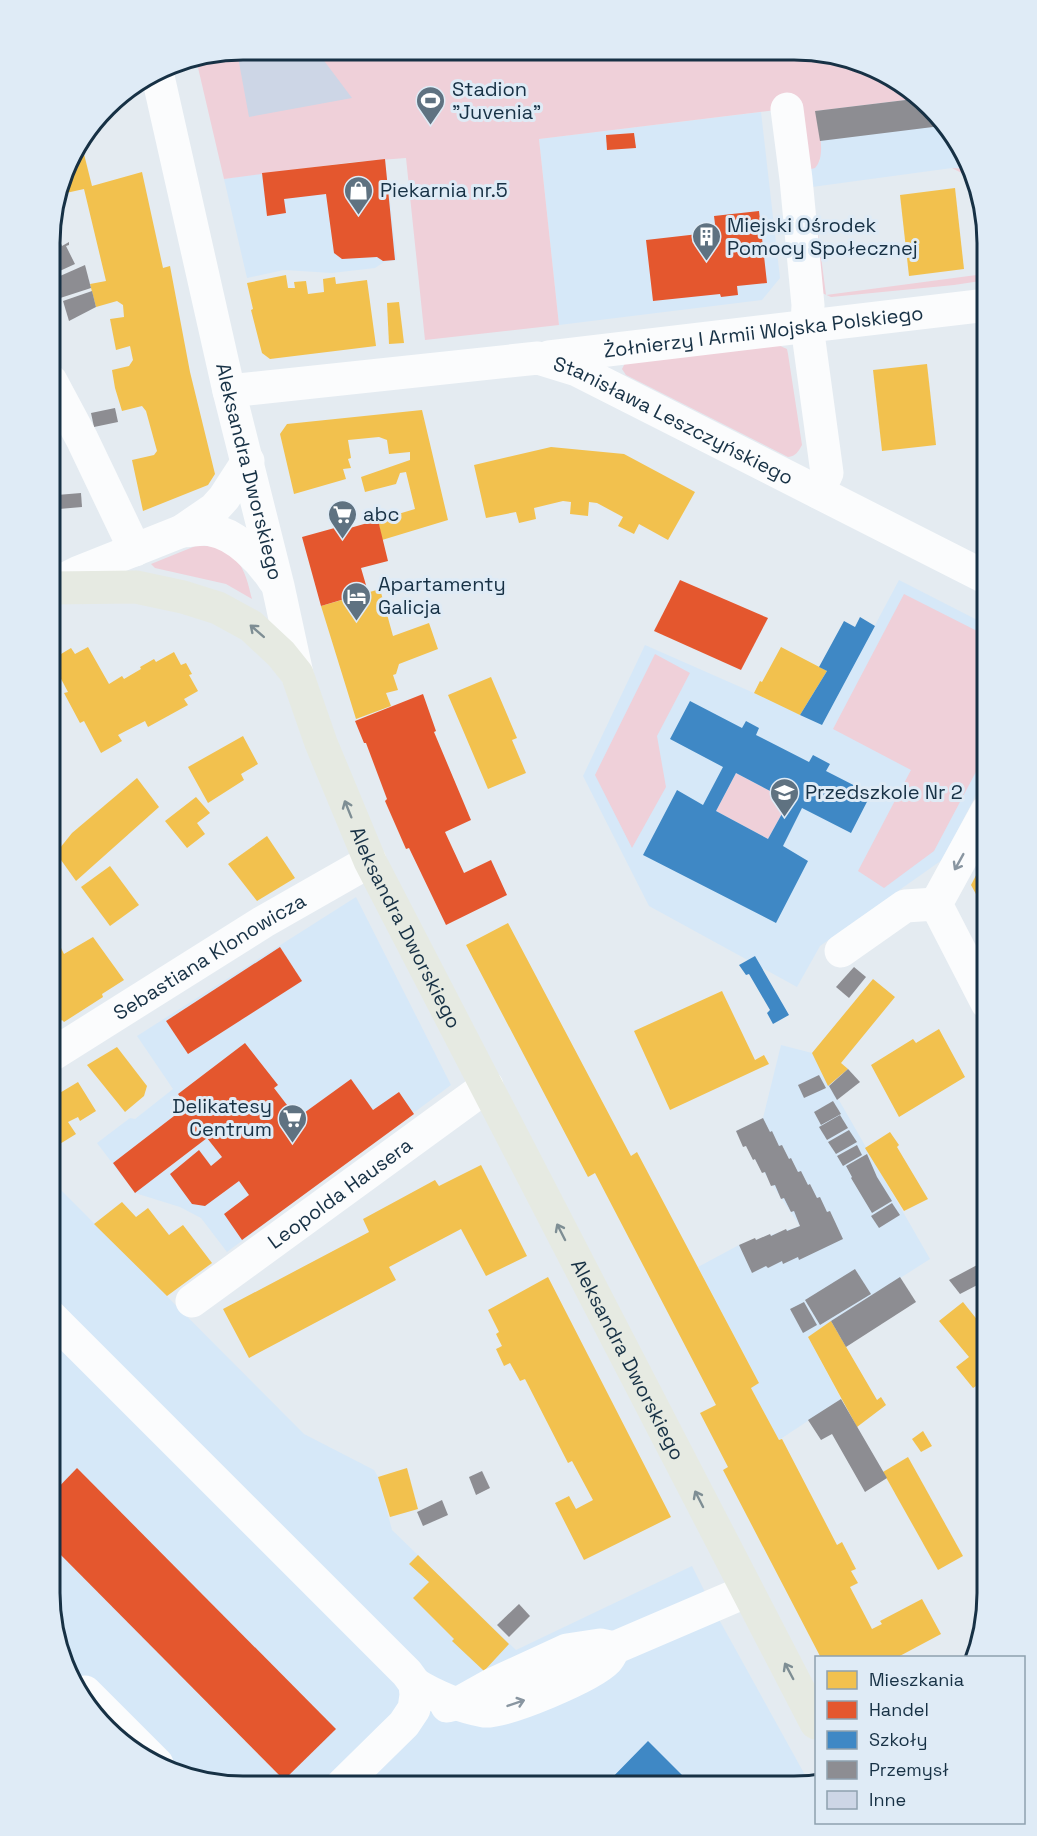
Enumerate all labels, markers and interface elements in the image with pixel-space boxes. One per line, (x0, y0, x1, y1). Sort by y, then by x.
place label: Stadion "Juvenia" (452, 76, 541, 125)
sports icon: Stadion "Juvenia" (415, 84, 447, 126)
shop icon: Piekarnia nr.5 (343, 174, 375, 216)
place label: Piekarnia nr.5 (380, 177, 508, 203)
place label: Miejski Ośrodek Pomocy Społecznej (727, 212, 918, 261)
building icon: Miejski Ośrodek Pomocy Społecznej (690, 220, 722, 262)
street label: Żołnierzy I Armii Wojska Polskiego (602, 300, 925, 363)
street label: Stanisława Leszczyńskiego (550, 351, 798, 491)
street label: Aleksandra Dworskiego (210, 360, 289, 583)
supermarket icon: abc (326, 498, 358, 540)
place label: abc (363, 501, 399, 527)
place label: Apartamenty Galicja (378, 571, 506, 620)
hotel icon: Apartamenty Galicja (341, 580, 373, 622)
one-way arrow (250, 624, 265, 638)
school or university icon: Przedszkole Nr 2 (768, 776, 800, 818)
place label: Przedszkole Nr 2 (805, 779, 963, 805)
one-way arrow (342, 800, 353, 819)
street label: Aleksandra Dworskiego (344, 823, 467, 1033)
one-way arrow (953, 853, 965, 870)
street label: Sebastiana Klonowicza (108, 887, 310, 1026)
place label: Delikatesy Centrum (172, 1093, 272, 1142)
supermarket icon: Delikatesy Centrum (277, 1102, 309, 1144)
street label: Leopolda Hausera (263, 1132, 417, 1255)
one-way arrow (555, 1224, 566, 1242)
street label: Aleksandra Dworskiego (565, 1254, 691, 1464)
one-way arrow (693, 1490, 704, 1508)
legend (815, 1656, 1025, 1824)
one-way arrow (783, 1663, 795, 1681)
text: Mieszkania (869, 1668, 964, 1691)
one-way arrow (506, 1697, 525, 1708)
text: Handel (869, 1698, 929, 1721)
text: Szkoły (869, 1728, 927, 1751)
text: Przemysł (869, 1758, 949, 1781)
text: Inne (869, 1788, 906, 1811)

